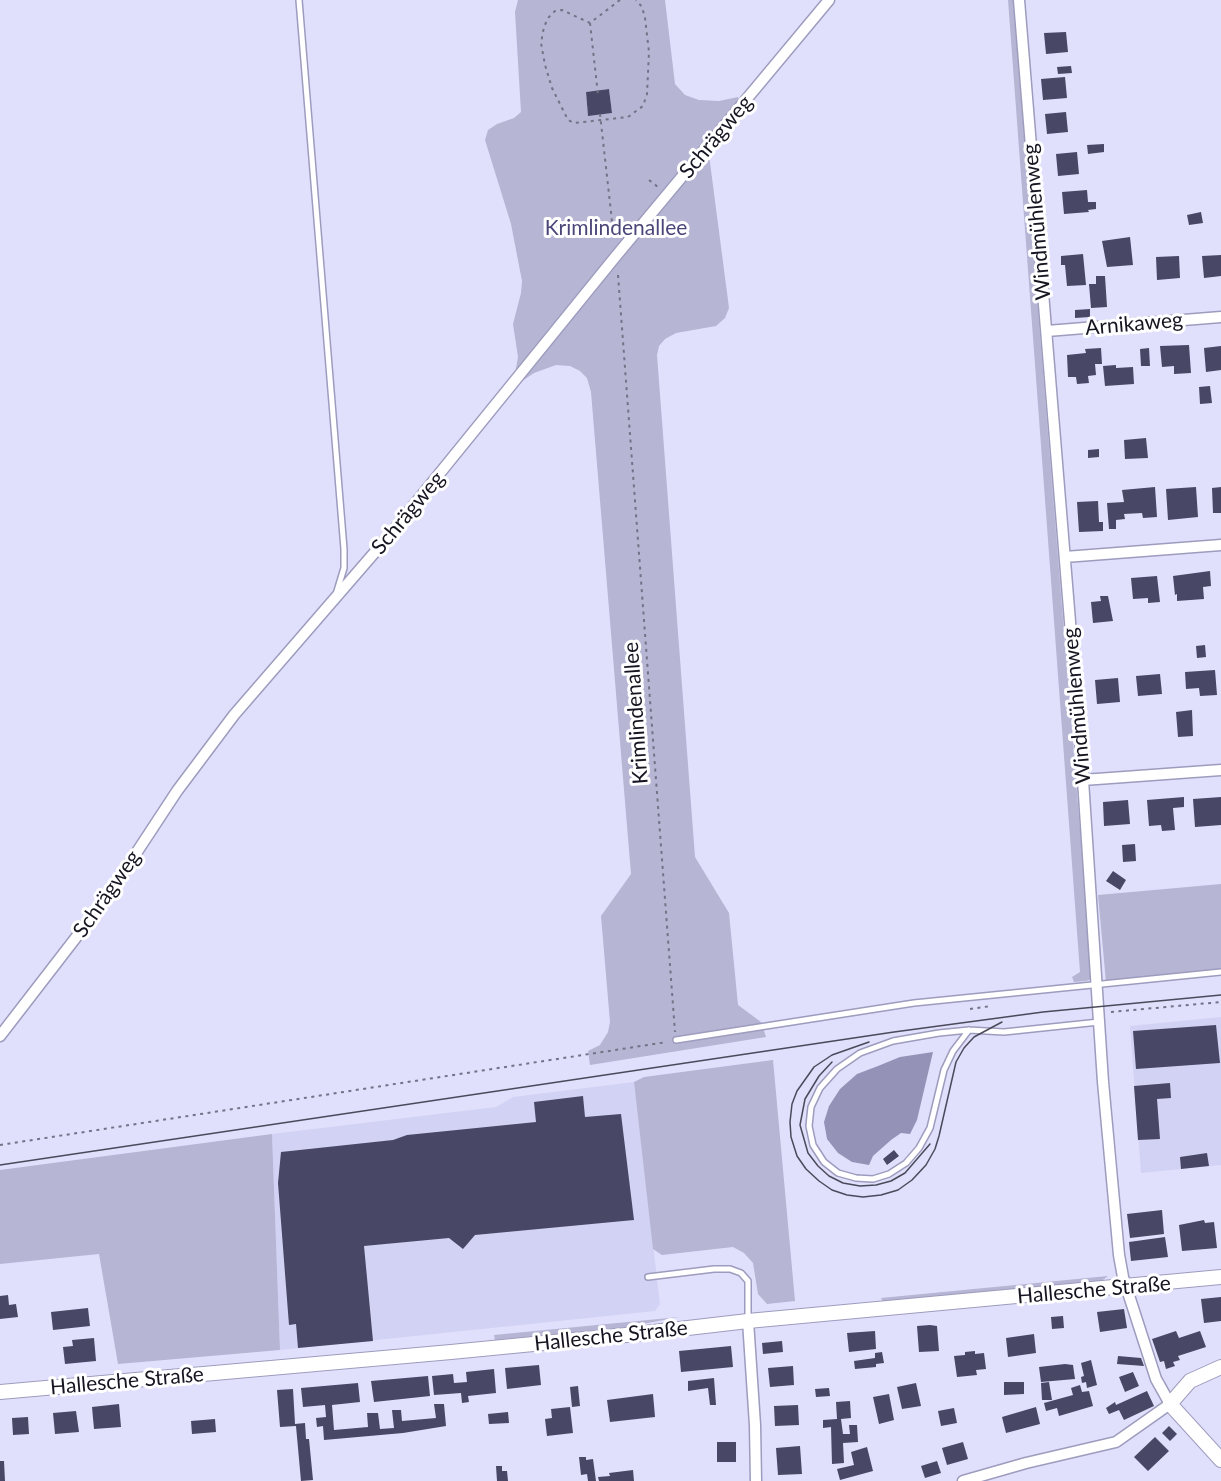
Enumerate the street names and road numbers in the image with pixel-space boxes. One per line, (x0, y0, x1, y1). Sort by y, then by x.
street label: Schrägweg (674, 90, 758, 184)
street label: Windmühlenweg (1018, 143, 1056, 301)
street label: Arnikaweg (1084, 307, 1184, 341)
street label: Schrägweg (366, 466, 450, 560)
street label: Windmühlenweg (1058, 627, 1096, 785)
street label: Krimlindenallee (618, 641, 654, 785)
street label: Schrägweg (68, 846, 146, 942)
street label: Hallesche Straße (1016, 1271, 1172, 1309)
street label: Hallesche Straße (533, 1315, 689, 1357)
street label: Hallesche Straße (49, 1362, 205, 1400)

